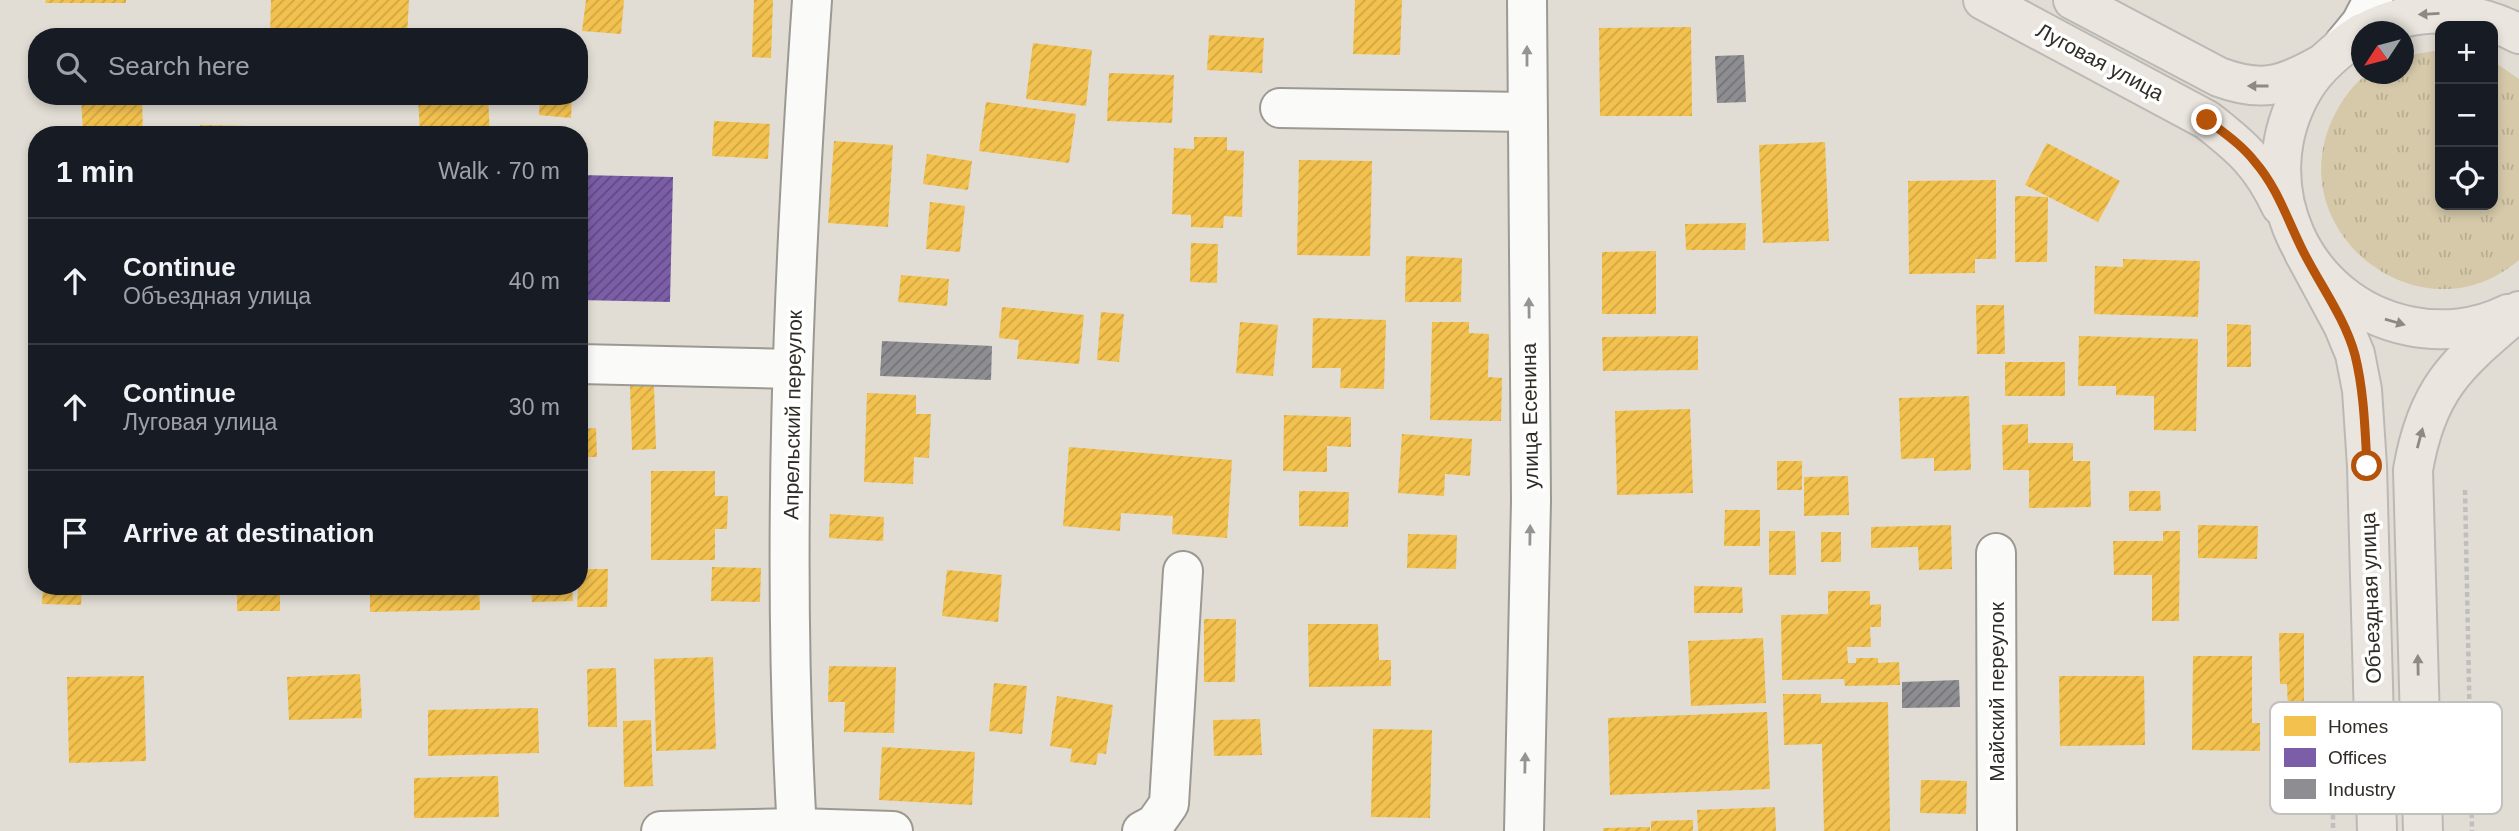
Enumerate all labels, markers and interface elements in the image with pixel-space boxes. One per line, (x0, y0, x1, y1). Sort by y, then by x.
one-way arrow (2418, 8, 2440, 19)
street label: Луговая улица (2033, 18, 2168, 105)
north arrow (2351, 21, 2414, 84)
map controls (2435, 21, 2498, 210)
button: + (2435, 21, 2498, 84)
search box (28, 28, 588, 105)
one-way arrow (1521, 45, 1533, 67)
icon: search (52, 48, 90, 86)
text: Search here (108, 51, 250, 81)
one-way arrow (2247, 80, 2269, 92)
button: − (2435, 84, 2498, 147)
route end (2191, 104, 2222, 135)
button: locate (2435, 147, 2498, 210)
text: 1 min (56, 155, 134, 188)
text: Walk · 70 m (438, 158, 560, 184)
text: Continue (123, 252, 236, 282)
icon: ahead (56, 262, 94, 300)
text: 40 m (509, 268, 560, 294)
text: Объездная улица (123, 283, 311, 309)
one-way arrow (1523, 297, 1535, 319)
street label: Апрельский переулок (779, 309, 806, 520)
one-way arrow (2385, 318, 2406, 328)
street label: улица Есенина (1517, 342, 1542, 489)
text: Continue (123, 378, 236, 408)
icon: ahead (56, 388, 94, 426)
text: 30 m (509, 394, 560, 420)
text: Луговая улица (123, 409, 277, 435)
one-way arrow (2415, 427, 2426, 449)
route start (2351, 450, 2382, 481)
street label: Объездная улица (2356, 512, 2385, 684)
icon: arrive (56, 514, 94, 552)
text: Arrive at destination (123, 518, 374, 548)
one-way arrow (1524, 524, 1536, 546)
street label: Майский переулок (1985, 601, 2008, 782)
one-way arrow (2413, 654, 2424, 676)
legend (2270, 702, 2502, 814)
text: Homes (2328, 716, 2388, 737)
text: Offices (2328, 747, 2387, 768)
one-way arrow (1519, 752, 1530, 774)
text: Industry (2328, 779, 2396, 800)

